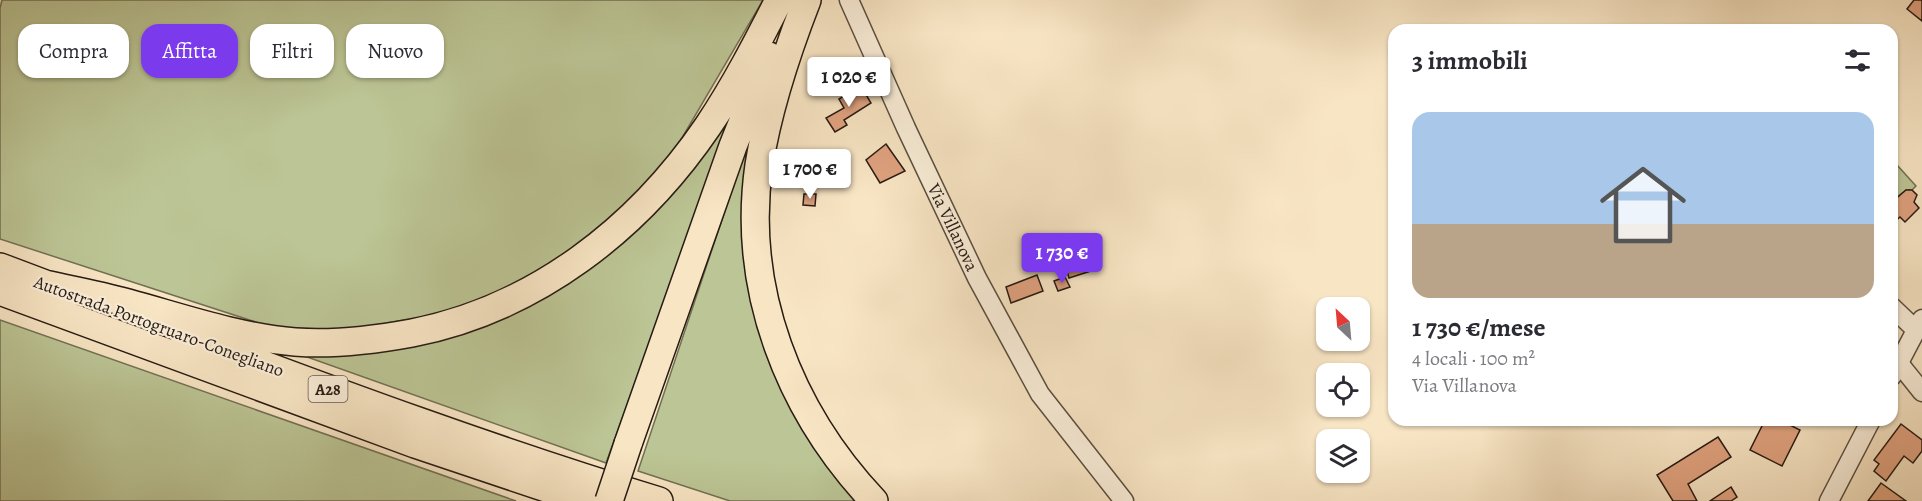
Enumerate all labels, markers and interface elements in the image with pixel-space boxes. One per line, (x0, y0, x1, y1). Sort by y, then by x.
chip: Compra (18, 24, 129, 78)
chip: Affitta (141, 24, 238, 78)
chip: Filtri (250, 24, 334, 78)
chip: Nuovo (346, 24, 444, 78)
text: 3 immobili (1412, 43, 1528, 78)
icon: filters (1841, 44, 1874, 77)
pin: 1 020 € (794, 57, 904, 108)
text: 1 020 € (821, 63, 877, 90)
pin: 1 700 € (755, 149, 865, 200)
icon: home (1589, 151, 1697, 259)
text: 1 700 € (783, 155, 837, 182)
street label: Via Villanova (922, 179, 984, 276)
pin: 1 730 € (1007, 233, 1117, 284)
text: 1 730 € (1036, 239, 1088, 266)
street label: Autostrada Portogruaro-Conegliano (30, 269, 287, 383)
north arrow (1316, 297, 1370, 351)
map controls (1316, 297, 1370, 483)
text: 1 730 €/mese (1412, 310, 1546, 345)
text: 4 locali · 100 m² (1412, 345, 1535, 372)
button: locate (1316, 363, 1370, 417)
text: Via Villanova (1412, 372, 1517, 399)
road number: A28 (308, 376, 348, 402)
button: layers (1316, 429, 1370, 483)

